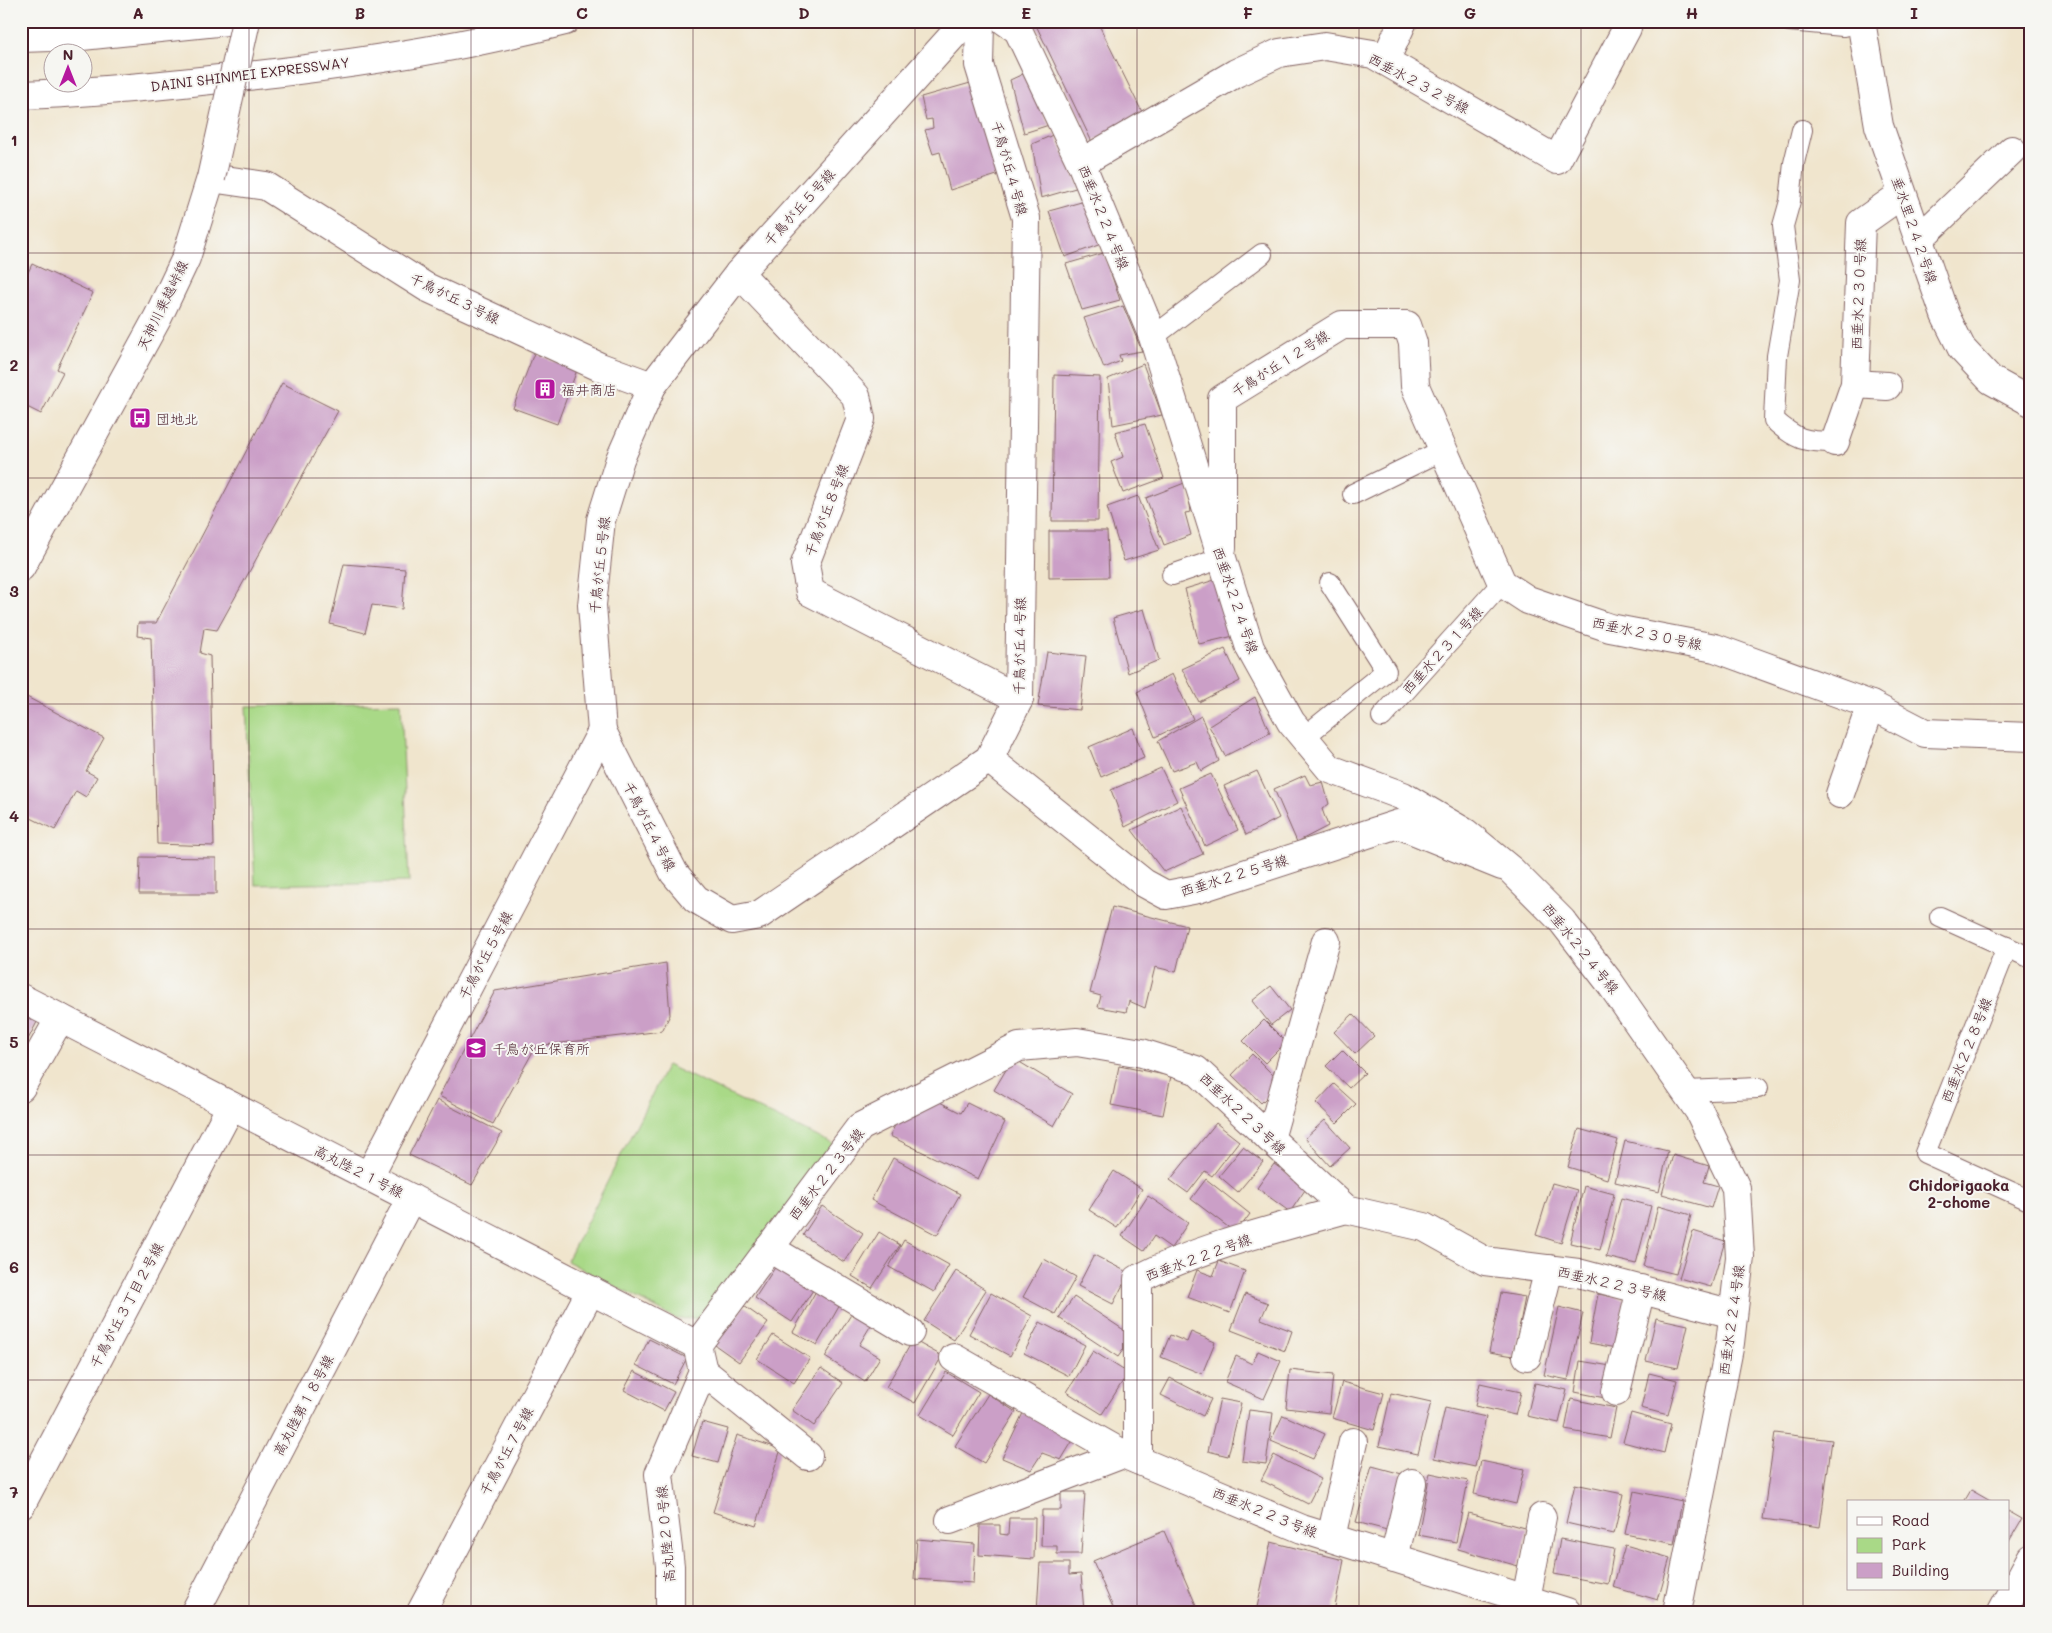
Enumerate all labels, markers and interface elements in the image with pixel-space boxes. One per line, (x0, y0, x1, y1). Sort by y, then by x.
text: A (132, 2, 144, 23)
text: B (355, 2, 365, 23)
text: C (576, 2, 588, 23)
text: D (798, 2, 810, 23)
text: E (1021, 2, 1031, 23)
text: F (1243, 2, 1253, 23)
text: G (1464, 2, 1476, 23)
text: H (1686, 2, 1698, 23)
text: I (1910, 2, 1918, 23)
north arrow (42, 42, 92, 92)
text: N (63, 45, 73, 64)
street label: 西垂水２３２号線 (1365, 48, 1473, 118)
street label: DAINI SHINMEI EXPRESSWAY (149, 52, 351, 96)
street label: 千鳥が丘４号線 (987, 118, 1033, 218)
text: 1 (10, 129, 18, 150)
street label: 西垂水２２４号線 (1074, 162, 1134, 272)
street label: 千鳥が丘５号線 (759, 164, 839, 250)
street label: 垂水里２４２号線 (1888, 174, 1942, 286)
street label: 西垂水２３０号線 (1847, 238, 1869, 350)
street label: 天神川乗越峠線 (132, 257, 192, 353)
street label: 千鳥が丘３号線 (407, 268, 503, 328)
street label: 千鳥が丘１２号線 (1227, 325, 1333, 401)
text: 2 (10, 354, 19, 375)
building icon: 福井商店 (533, 377, 557, 401)
place label: 福井商店 (561, 380, 617, 399)
bus stop icon: 団地北 (128, 406, 152, 430)
place label: 団地北 (156, 409, 198, 428)
street label: 千鳥が丘８号線 (800, 461, 852, 559)
street label: 千鳥が丘５号線 (584, 515, 614, 615)
street label: 西垂水２２４号線 (1209, 544, 1263, 656)
text: 3 (9, 580, 19, 601)
street label: 千鳥が丘４号線 (1009, 597, 1029, 695)
street label: 西垂水２３１号線 (1397, 602, 1487, 698)
street label: 西垂水２３０号線 (1590, 612, 1704, 654)
street label: 千鳥が丘４号線 (619, 778, 681, 874)
text: 4 (9, 805, 19, 826)
street label: 西垂水２２５号線 (1178, 850, 1290, 900)
street label: 西垂水２２４号線 (1538, 899, 1624, 997)
street label: 千鳥が丘５号線 (454, 907, 516, 1003)
street label: 西垂水２２８号線 (1936, 995, 1996, 1105)
text: 5 (9, 1031, 19, 1052)
school or university icon: 千鳥が丘保育所 (464, 1036, 488, 1060)
place label: 千鳥が丘保育所 (492, 1039, 590, 1058)
street label: 西垂水２２３号線 (1196, 1068, 1290, 1158)
street label: 西垂水２２３号線 (784, 1124, 868, 1224)
street label: 高丸陸２１号線 (311, 1140, 407, 1202)
district label: Chidorigaoka 2-chome (1909, 1175, 2009, 1212)
street label: 西垂水２２２号線 (1142, 1229, 1254, 1285)
street label: 千鳥が丘３丁目２号線 (85, 1239, 167, 1371)
text: 6 (9, 1256, 19, 1277)
street label: 西垂水２２３号線 (1555, 1261, 1669, 1305)
street label: 西垂水２２４号線 (1714, 1263, 1748, 1377)
street label: 高丸陸第１８号線 (268, 1351, 338, 1459)
street label: 千鳥が丘７号線 (475, 1403, 537, 1499)
text: 7 (10, 1481, 19, 1502)
street label: 西垂水２２３号線 (1210, 1482, 1320, 1542)
street label: 高丸陸２０号線 (651, 1484, 679, 1584)
legend (1847, 1500, 2010, 1590)
text: Road (1892, 1510, 1929, 1530)
text: Park (1892, 1534, 1926, 1554)
text: Building (1892, 1560, 1949, 1580)

